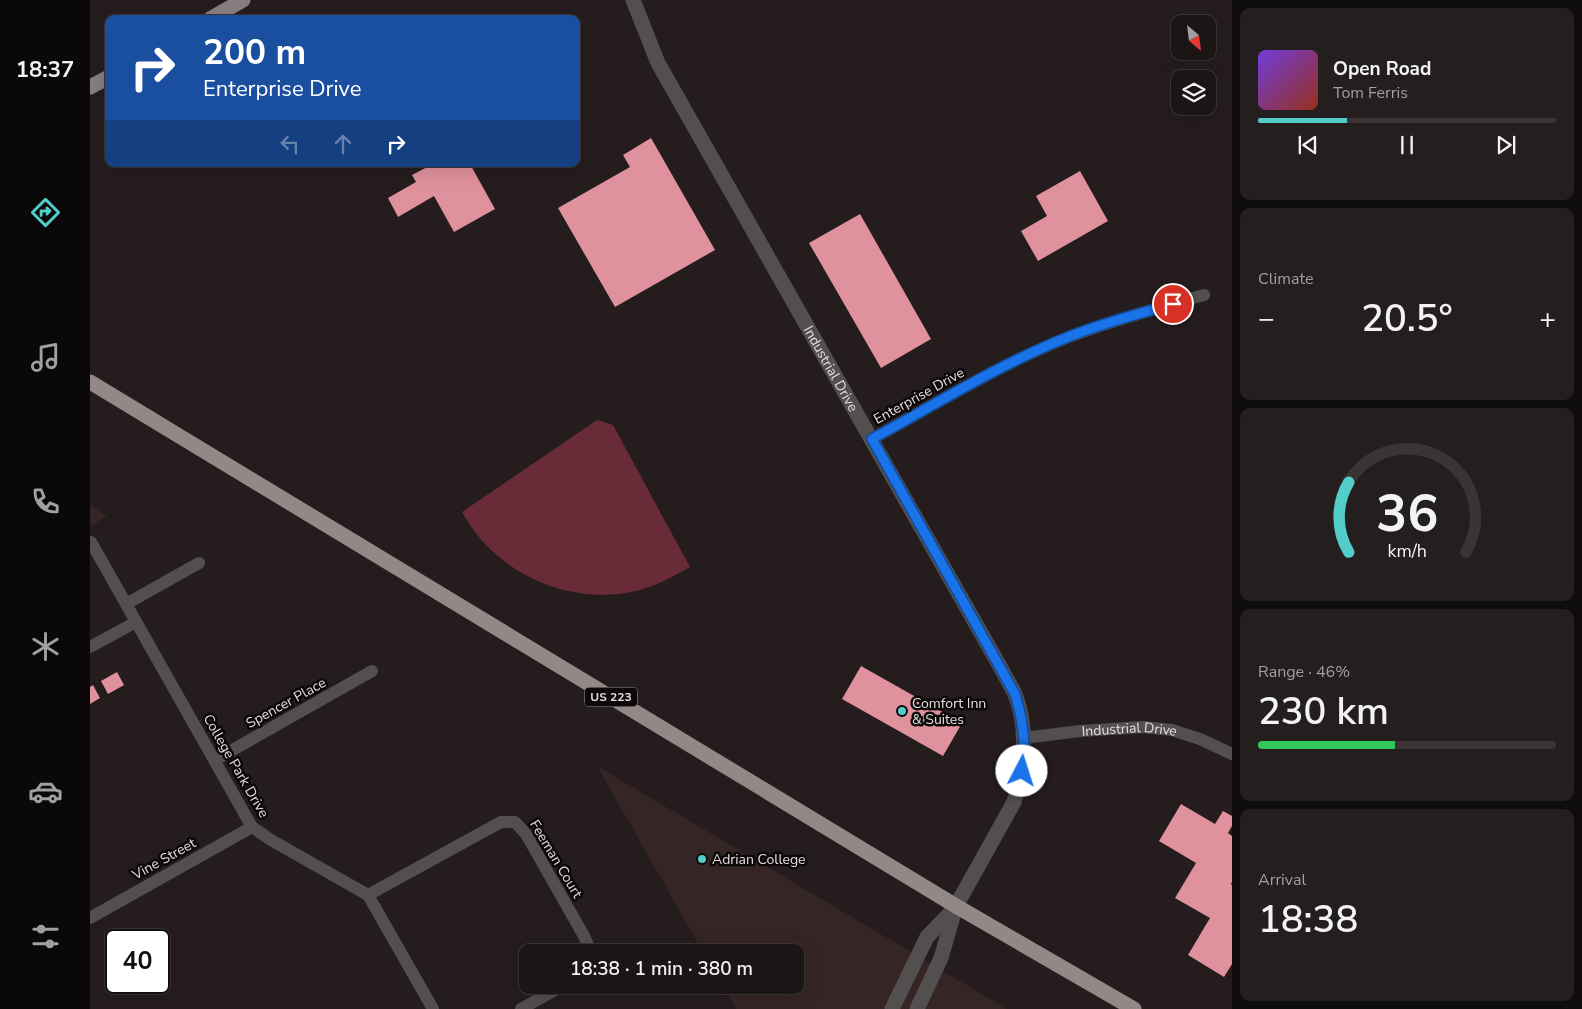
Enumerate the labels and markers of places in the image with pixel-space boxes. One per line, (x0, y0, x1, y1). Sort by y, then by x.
pin (1152, 283, 1194, 325)
place label: Comfort Inn & Suites (912, 694, 986, 729)
marker: Comfort Inn & Suites (896, 705, 908, 717)
place label: Adrian College (712, 850, 806, 869)
marker: Adrian College (696, 853, 708, 865)

